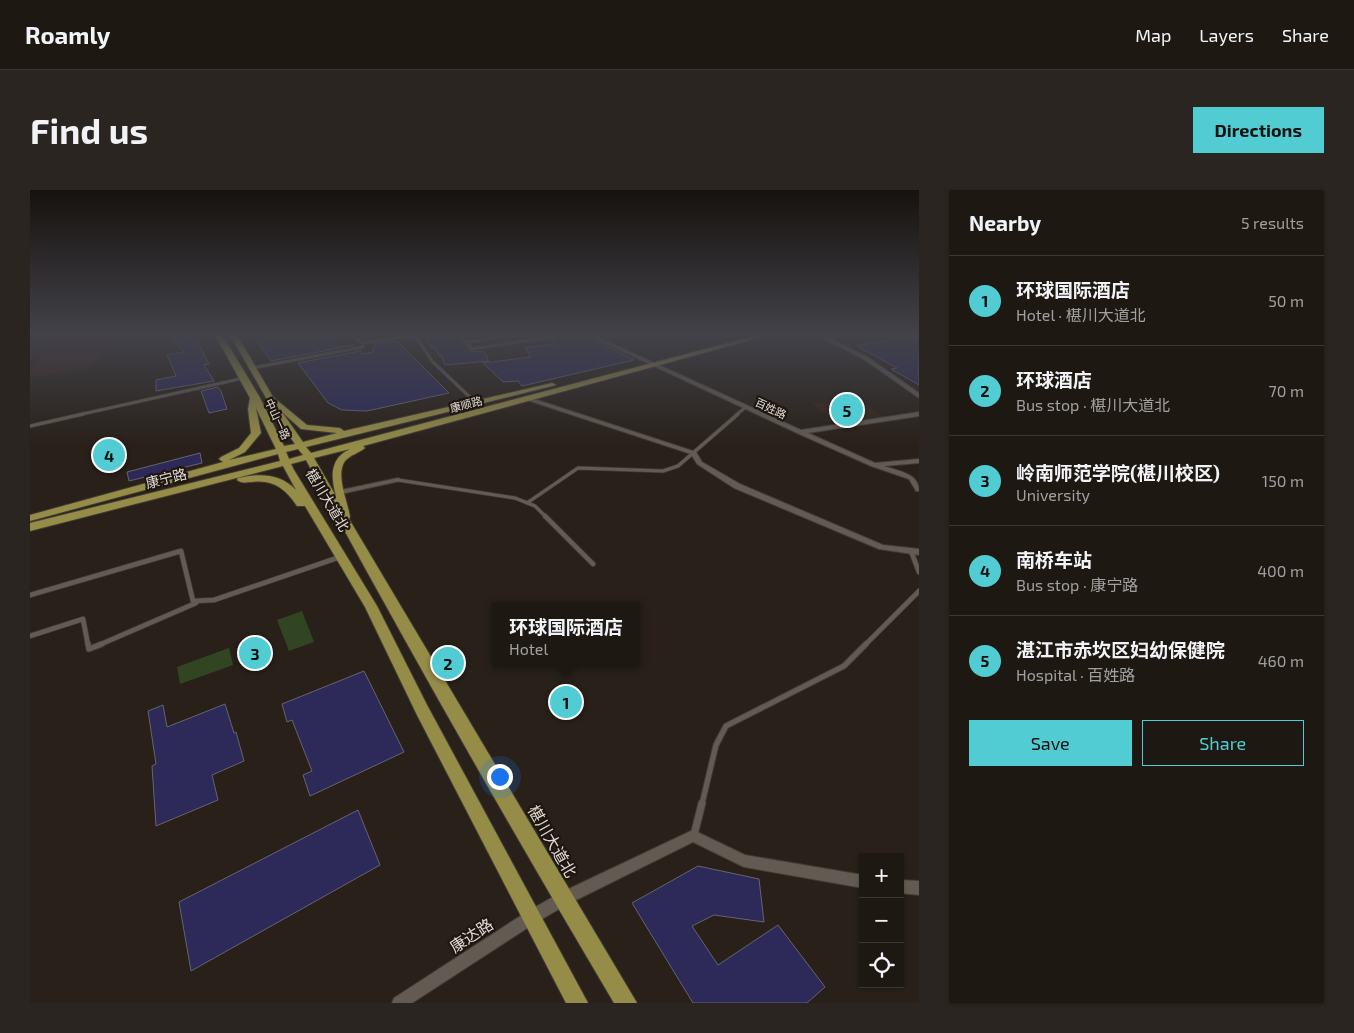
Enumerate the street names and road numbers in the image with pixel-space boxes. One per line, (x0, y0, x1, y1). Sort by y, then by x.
street label: 康顺路 (448, 393, 484, 415)
street label: 百姓路 (753, 395, 789, 421)
street label: 中山一路 (263, 396, 293, 442)
street label: 康宁路 (144, 465, 188, 491)
street label: 椹川大道北 (303, 466, 353, 534)
street label: 椹川大道北 (525, 802, 581, 880)
street label: 康达路 (446, 914, 496, 956)

